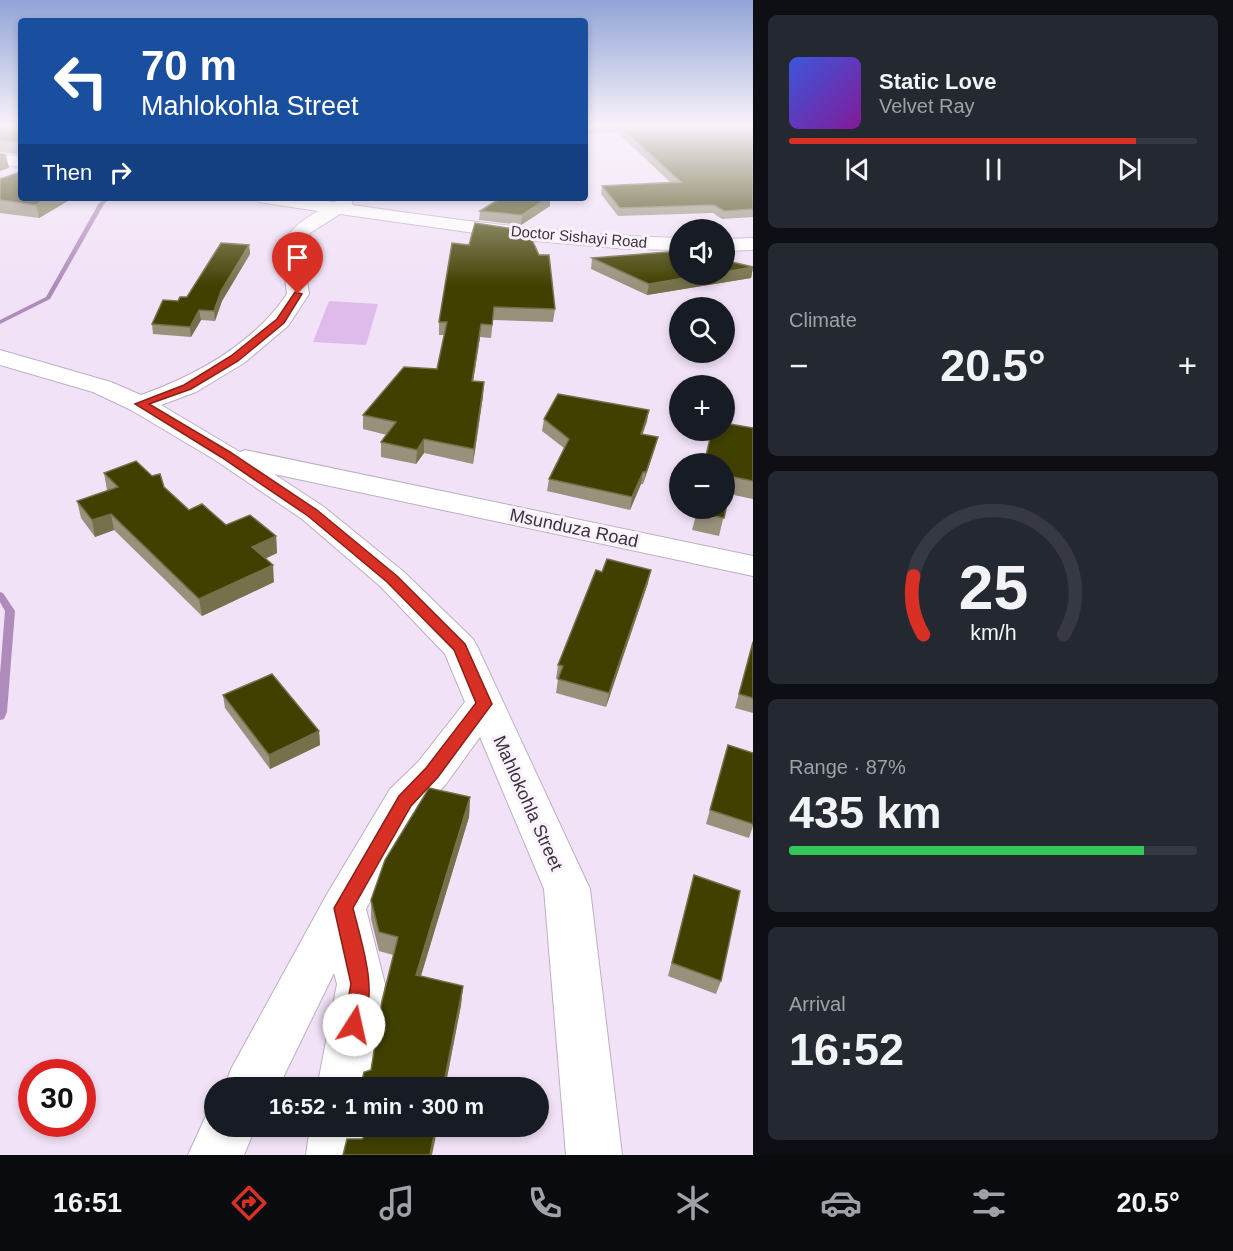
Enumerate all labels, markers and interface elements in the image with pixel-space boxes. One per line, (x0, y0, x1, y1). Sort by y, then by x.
icon: left (42, 42, 120, 120)
text: 70 m (141, 42, 237, 89)
text: Static Love (879, 69, 996, 94)
text: Mahlokohla Street (141, 91, 359, 121)
text: Velvet Ray (879, 95, 975, 117)
icon: previous (841, 153, 874, 186)
icon: pause (977, 153, 1010, 186)
icon: next (1113, 153, 1146, 186)
icon: right (104, 156, 137, 189)
text: Then (42, 160, 92, 185)
map controls (669, 219, 735, 519)
button: sound (669, 219, 735, 285)
street label: Doctor Sishayi Road (510, 222, 648, 251)
pin (272, 232, 323, 294)
icon: arrive (281, 241, 314, 274)
button: search (669, 297, 735, 363)
text: Climate (789, 309, 857, 331)
text: 20.5° (940, 340, 1046, 391)
text: − (789, 347, 808, 384)
text: + (1178, 347, 1197, 384)
button: + (669, 375, 735, 441)
button: − (669, 453, 735, 519)
street label: Msunduza Road (508, 505, 640, 551)
text: 25 (958, 553, 1028, 622)
text: km/h (970, 621, 1016, 645)
street label: Mahlokohla Street (489, 733, 567, 873)
text: Range · 87% (789, 756, 906, 778)
text: 435 km (789, 787, 942, 838)
position arrow (322, 993, 386, 1057)
text: Arrival (789, 993, 846, 1015)
text: 16:52 (789, 1024, 904, 1075)
speed limit sign: 30 (18, 1059, 96, 1137)
text: 16:52 · 1 min · 300 m (269, 1094, 484, 1119)
icon: directions (228, 1182, 270, 1224)
icon: music (376, 1182, 418, 1224)
icon: phone (524, 1182, 566, 1224)
icon: climate (672, 1182, 714, 1224)
icon: car (820, 1182, 862, 1224)
icon: filters (968, 1182, 1010, 1224)
text: 16:51 (53, 1188, 122, 1218)
text: 20.5° (1117, 1188, 1180, 1218)

